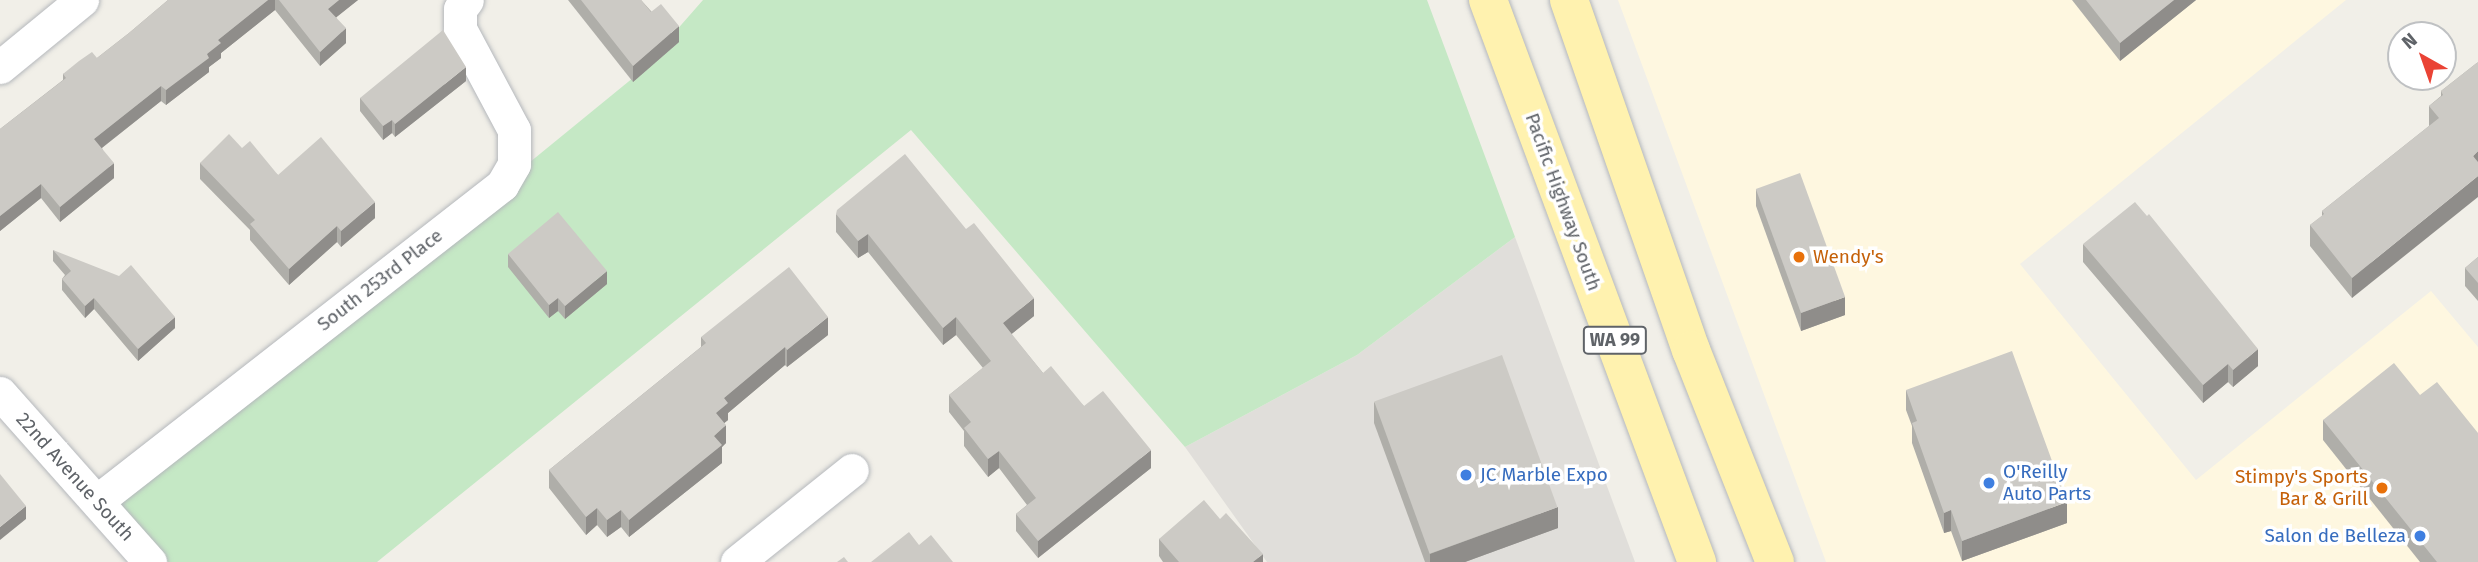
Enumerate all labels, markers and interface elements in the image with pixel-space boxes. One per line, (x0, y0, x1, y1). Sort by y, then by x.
north arrow (2387, 21, 2457, 91)
text: N (2397, 28, 2422, 54)
street label: Pacific Highway South (1520, 110, 1606, 294)
street label: South 253rd Place (313, 224, 447, 336)
place label: Wendy's (1813, 246, 1884, 268)
marker: Wendy's (1791, 249, 1807, 265)
road number: WA 99 (1582, 326, 1648, 354)
street label: 22nd Avenue South (11, 408, 139, 546)
place label: O'Reilly Auto Parts (2003, 461, 2091, 505)
place label: JC Marble Expo (1480, 464, 1608, 486)
place label: Stimpy's Sports Bar & Grill (2235, 466, 2368, 510)
marker: JC Marble Expo (1458, 467, 1474, 483)
marker: O'Reilly Auto Parts (1981, 475, 1997, 491)
marker: Stimpy's Sports Bar & Grill (2374, 480, 2390, 496)
place label: Salon de Belleza (2264, 525, 2406, 547)
marker: Salon de Belleza (2412, 528, 2428, 544)

